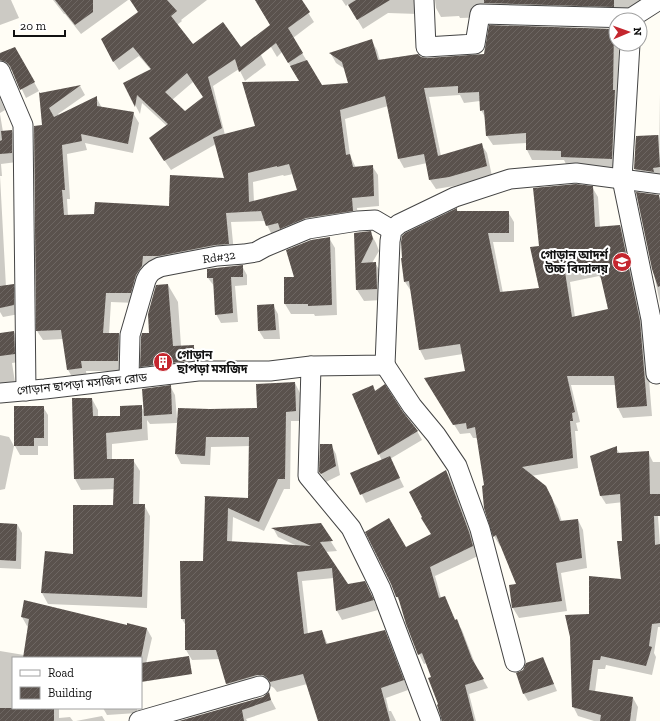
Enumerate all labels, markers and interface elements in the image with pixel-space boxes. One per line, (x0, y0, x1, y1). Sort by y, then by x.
scale bar (14, 12, 65, 38)
north arrow (608, 12, 648, 52)
text: 20 m (20, 19, 47, 33)
text: N (631, 27, 644, 37)
place label: গোড়ান আদর্শ উচ্চ বিদ্যালয় (541, 247, 609, 276)
street label: Rd#32 (202, 248, 236, 266)
school or university icon: গোড়ান আদর্শ উচ্চ বিদ্যালয় (611, 251, 633, 273)
place label: গোড়ান ছাপড়া মসজিদ (176, 348, 248, 376)
building icon: গোড়ান ছাপড়া মসজিদ (152, 351, 174, 373)
street label: গোড়ান ছাপড়া মসজিদ রোড (16, 369, 148, 398)
legend (12, 657, 142, 709)
text: Road (48, 666, 74, 680)
text: Building (48, 686, 92, 700)

